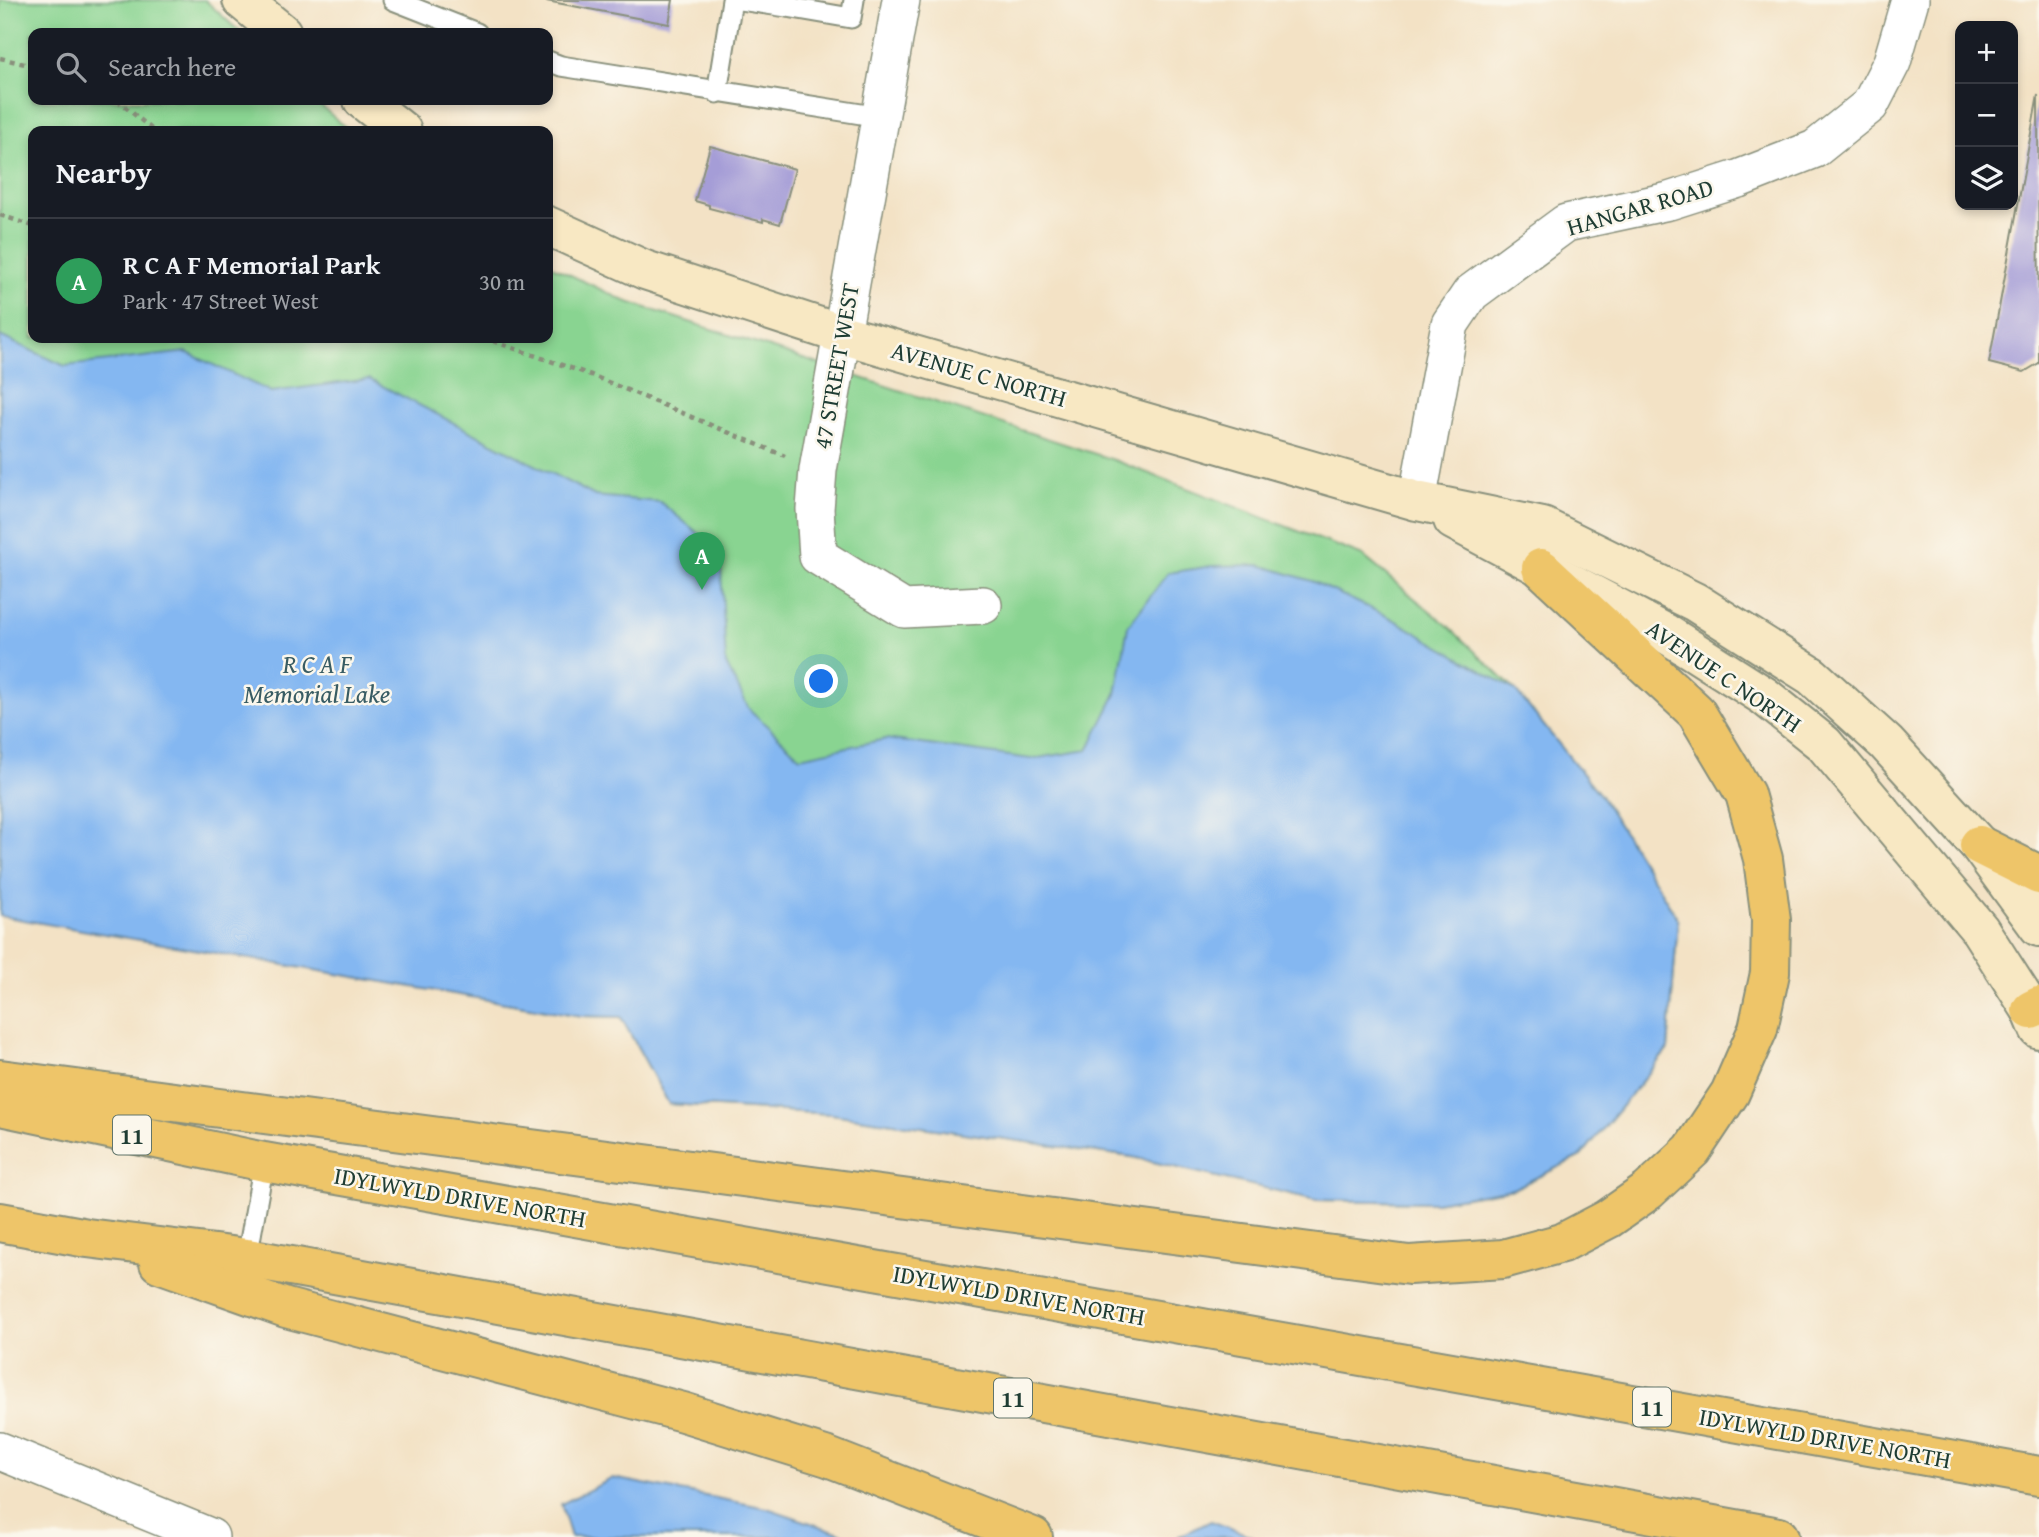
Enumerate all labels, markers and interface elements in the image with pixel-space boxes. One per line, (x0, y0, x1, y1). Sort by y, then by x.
map controls (1955, 21, 2018, 210)
button: + (1955, 21, 2018, 84)
search box (28, 28, 553, 105)
text: Search here (108, 47, 236, 86)
icon: search (52, 48, 90, 86)
button: − (1955, 84, 2018, 147)
button: layers (1955, 147, 2018, 210)
text: Nearby (56, 150, 152, 194)
street label: HANGAR ROAD (1563, 169, 1717, 245)
text: R C A F Memorial Park (123, 245, 380, 284)
text: A (72, 265, 86, 298)
text: 30 m (479, 265, 525, 298)
street label: 47 STREET WEST (804, 280, 868, 452)
text: Park · 47 Street West (123, 284, 319, 317)
street label: AVENUE C NORTH (887, 332, 1071, 416)
pin: A (679, 532, 725, 590)
street label: AVENUE C NORTH (1639, 611, 1809, 741)
water label: R C A F Memorial Lake (244, 644, 390, 713)
your location (804, 664, 838, 698)
road number: 11 (113, 1116, 151, 1154)
street label: IDYLWYLD DRIVE NORTH (331, 1158, 589, 1236)
street label: IDYLWYLD DRIVE NORTH (890, 1256, 1148, 1334)
road number: 11 (994, 1378, 1032, 1418)
road number: 11 (1633, 1388, 1671, 1426)
street label: IDYLWYLD DRIVE NORTH (1696, 1399, 1954, 1477)

